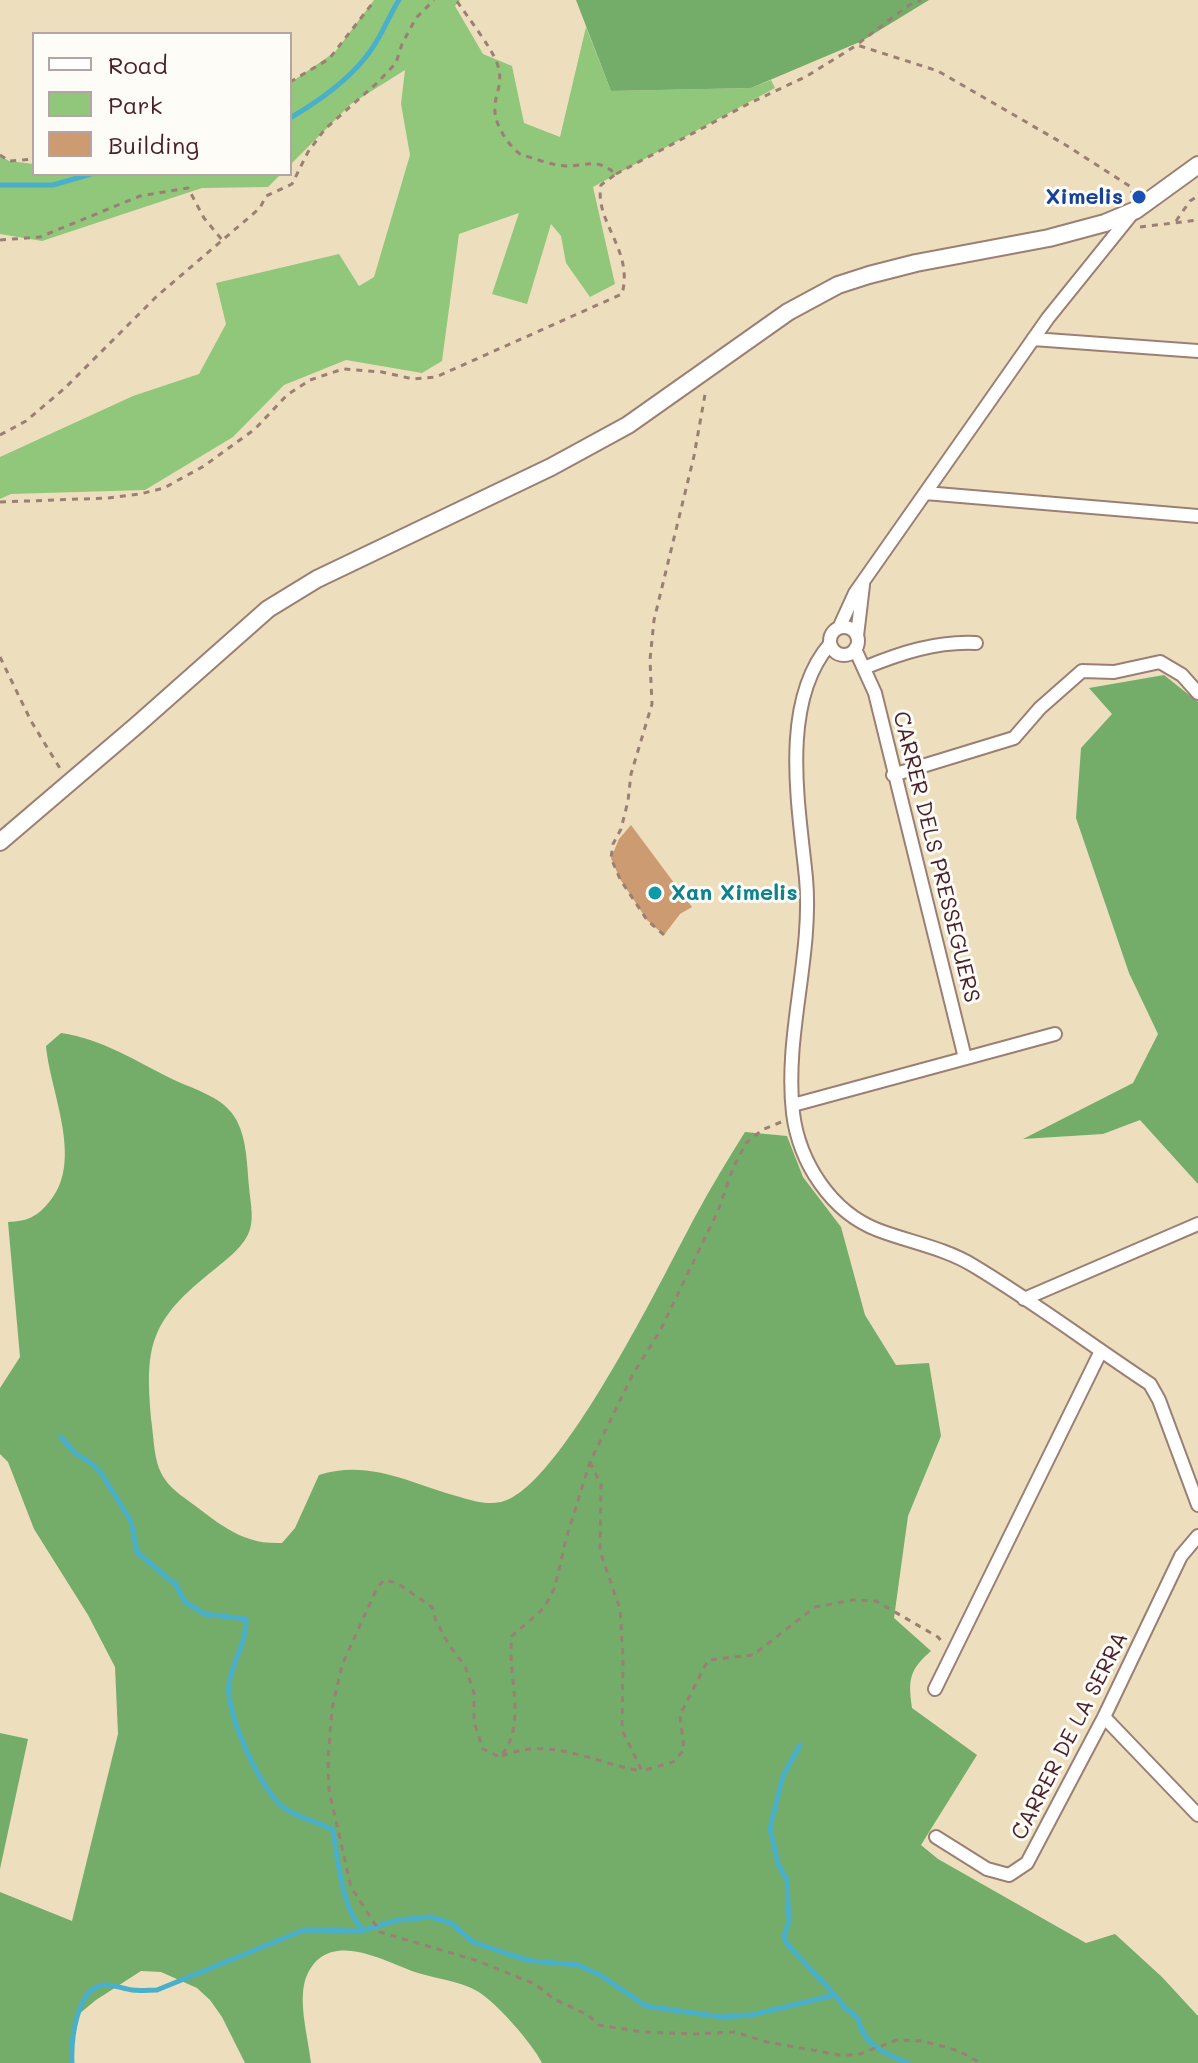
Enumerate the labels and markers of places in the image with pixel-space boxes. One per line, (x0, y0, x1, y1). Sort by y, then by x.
place label: Ximelis (1045, 184, 1123, 210)
marker: Ximelis (1130, 188, 1148, 206)
place label: Xan Ximelis (671, 880, 798, 906)
marker: Xan Ximelis (646, 884, 664, 902)

